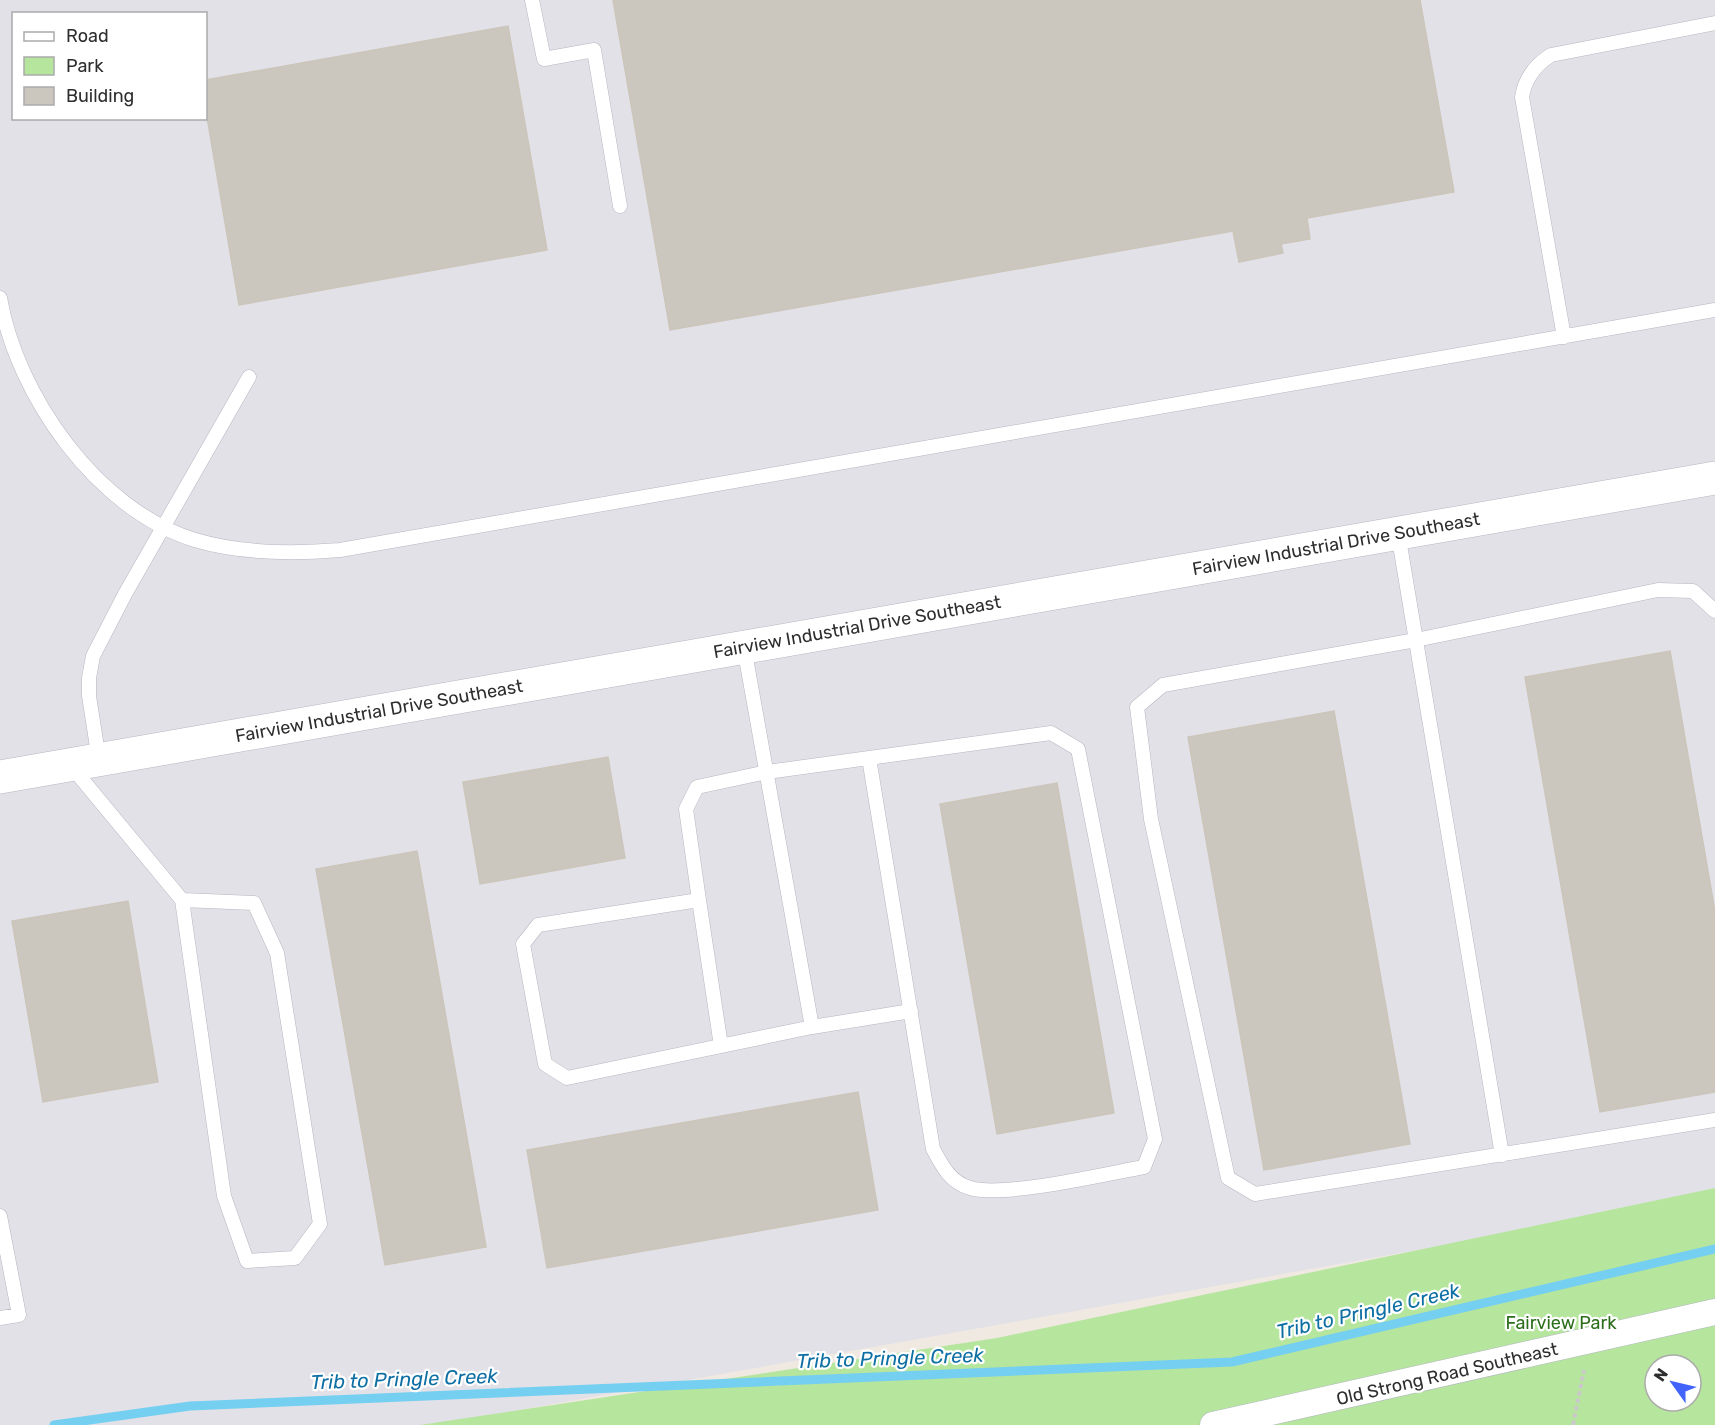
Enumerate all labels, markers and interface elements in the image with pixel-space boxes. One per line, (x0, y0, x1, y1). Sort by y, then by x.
legend (12, 12, 207, 120)
text: Road (66, 25, 109, 47)
text: Park (66, 55, 104, 77)
text: Building (66, 85, 134, 107)
street label: Fairview Industrial Drive Southeast (1191, 508, 1481, 580)
street label: Fairview Industrial Drive Southeast (712, 591, 1002, 663)
street label: Fairview Industrial Drive Southeast (234, 675, 524, 747)
water label: Trib to Pringle Creek (1274, 1278, 1463, 1344)
park label: Fairview Park (1505, 1312, 1617, 1334)
street label: Old Strong Road Southeast (1334, 1338, 1560, 1410)
water label: Trib to Pringle Creek (796, 1343, 985, 1373)
north arrow (1643, 1353, 1703, 1413)
water label: Trib to Pringle Creek (310, 1364, 499, 1394)
text: N (1650, 1365, 1672, 1385)

